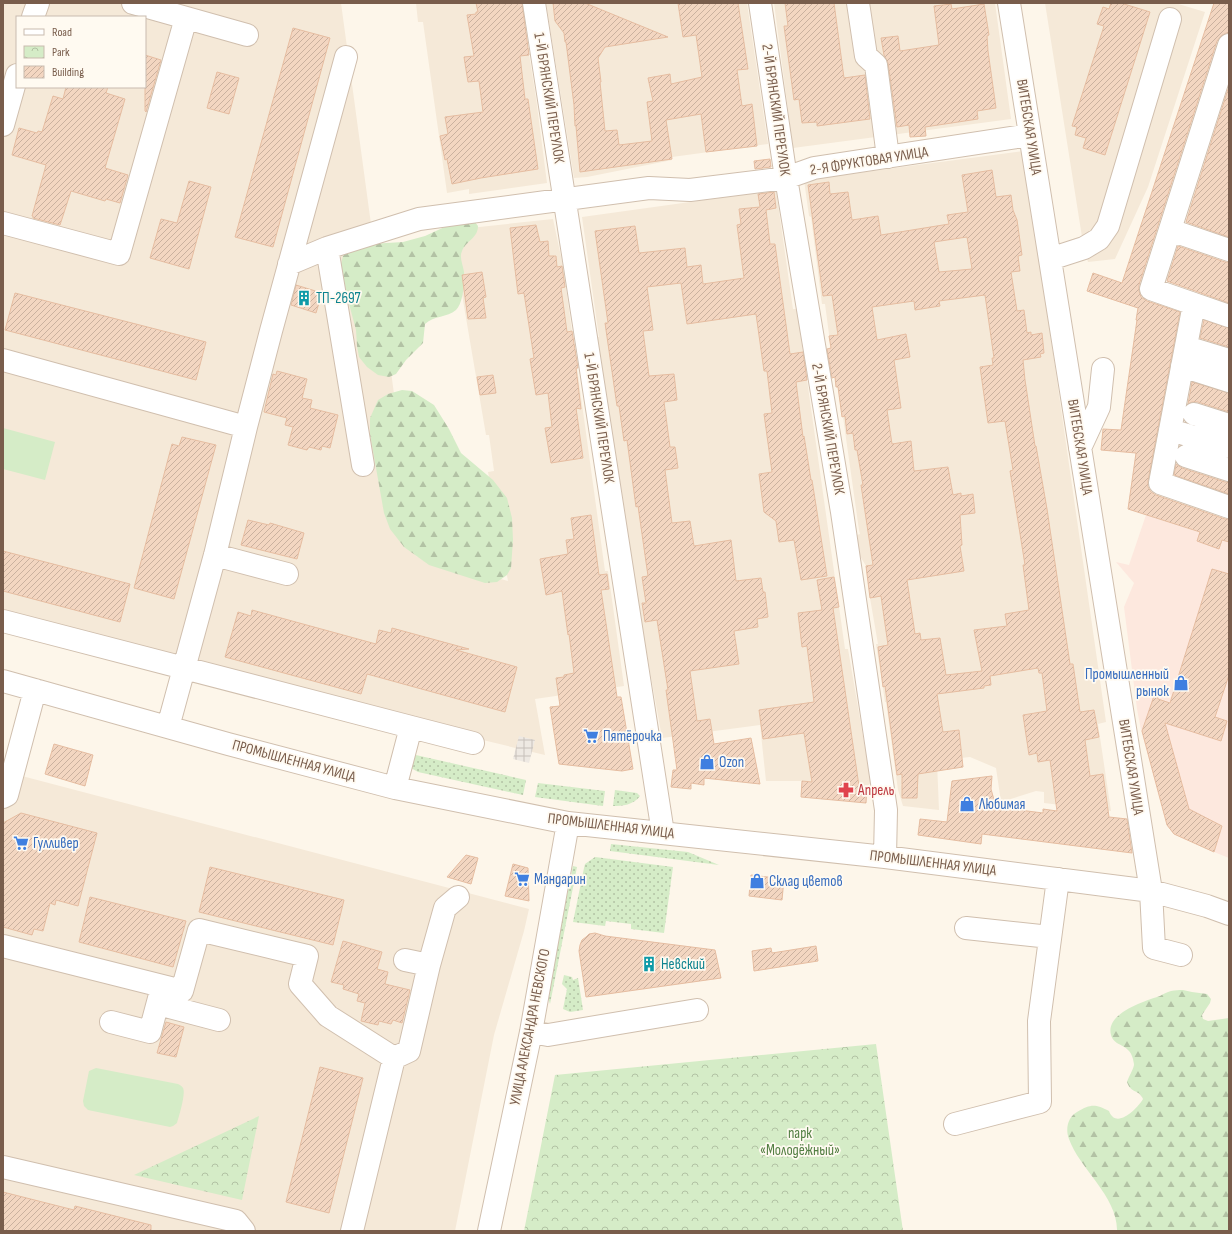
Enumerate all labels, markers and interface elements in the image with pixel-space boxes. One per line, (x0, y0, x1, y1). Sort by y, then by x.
legend (16, 16, 146, 88)
text: Road (52, 25, 72, 40)
street label: 1-Й БРЯНСКИЙ ПЕРЕУЛОК (529, 31, 569, 165)
street label: 2-Й БРЯНСКИЙ ПЕРЕУЛОК (757, 43, 795, 177)
text: Park (52, 45, 70, 60)
text: Building (52, 65, 84, 80)
street label: ВИТЕБСКАЯ УЛИЦА (1012, 78, 1046, 177)
street label: 2-Я ФРУКТОВАЯ УЛИЦА (809, 142, 930, 180)
building icon: ТП-2697 (295, 289, 313, 307)
place label: ТП-2697 (316, 289, 361, 308)
street label: 1-Й БРЯНСКИЙ ПЕРЕУЛОК (579, 351, 619, 485)
street label: 2-Й БРЯНСКИЙ ПЕРЕУЛОК (807, 362, 849, 496)
street label: ВИТЕБСКАЯ УЛИЦА (1063, 398, 1097, 497)
place label: Промышленный рынок (1085, 665, 1169, 701)
shop icon: Промышленный рынок (1172, 674, 1190, 692)
street label: ВИТЕБСКАЯ УЛИЦА (1114, 718, 1148, 817)
supermarket icon: Пятёрочка (582, 727, 600, 745)
place label: Пятёрочка (603, 727, 662, 746)
street label: ПРОМЫШЛЕННАЯ УЛИЦА (230, 735, 358, 787)
shop icon: Ozon (698, 753, 716, 771)
place label: Ozon (719, 753, 744, 772)
pharmacy icon: Апрель (837, 781, 855, 799)
place label: Апрель (857, 781, 895, 800)
shop icon: Любимая (958, 795, 976, 813)
place label: Любимая (978, 795, 1026, 814)
street label: ПРОМЫШЛЕННАЯ УЛИЦА (547, 809, 676, 843)
supermarket icon: Гулливер (12, 834, 30, 852)
place label: Гулливер (33, 834, 79, 853)
street label: ПРОМЫШЛЕННАЯ УЛИЦА (869, 846, 998, 880)
supermarket icon: Мандарин (513, 870, 531, 888)
place label: Мандарин (534, 870, 586, 889)
shop icon: Склад цветов (748, 872, 766, 890)
place label: Склад цветов (769, 872, 843, 891)
street label: УЛИЦА АЛЕКСАНДРА НЕВСКОГО (505, 947, 555, 1107)
building icon: Невский (640, 955, 658, 973)
place label: Невский (661, 955, 705, 974)
park label: парк «Молодёжный» (760, 1124, 840, 1160)

